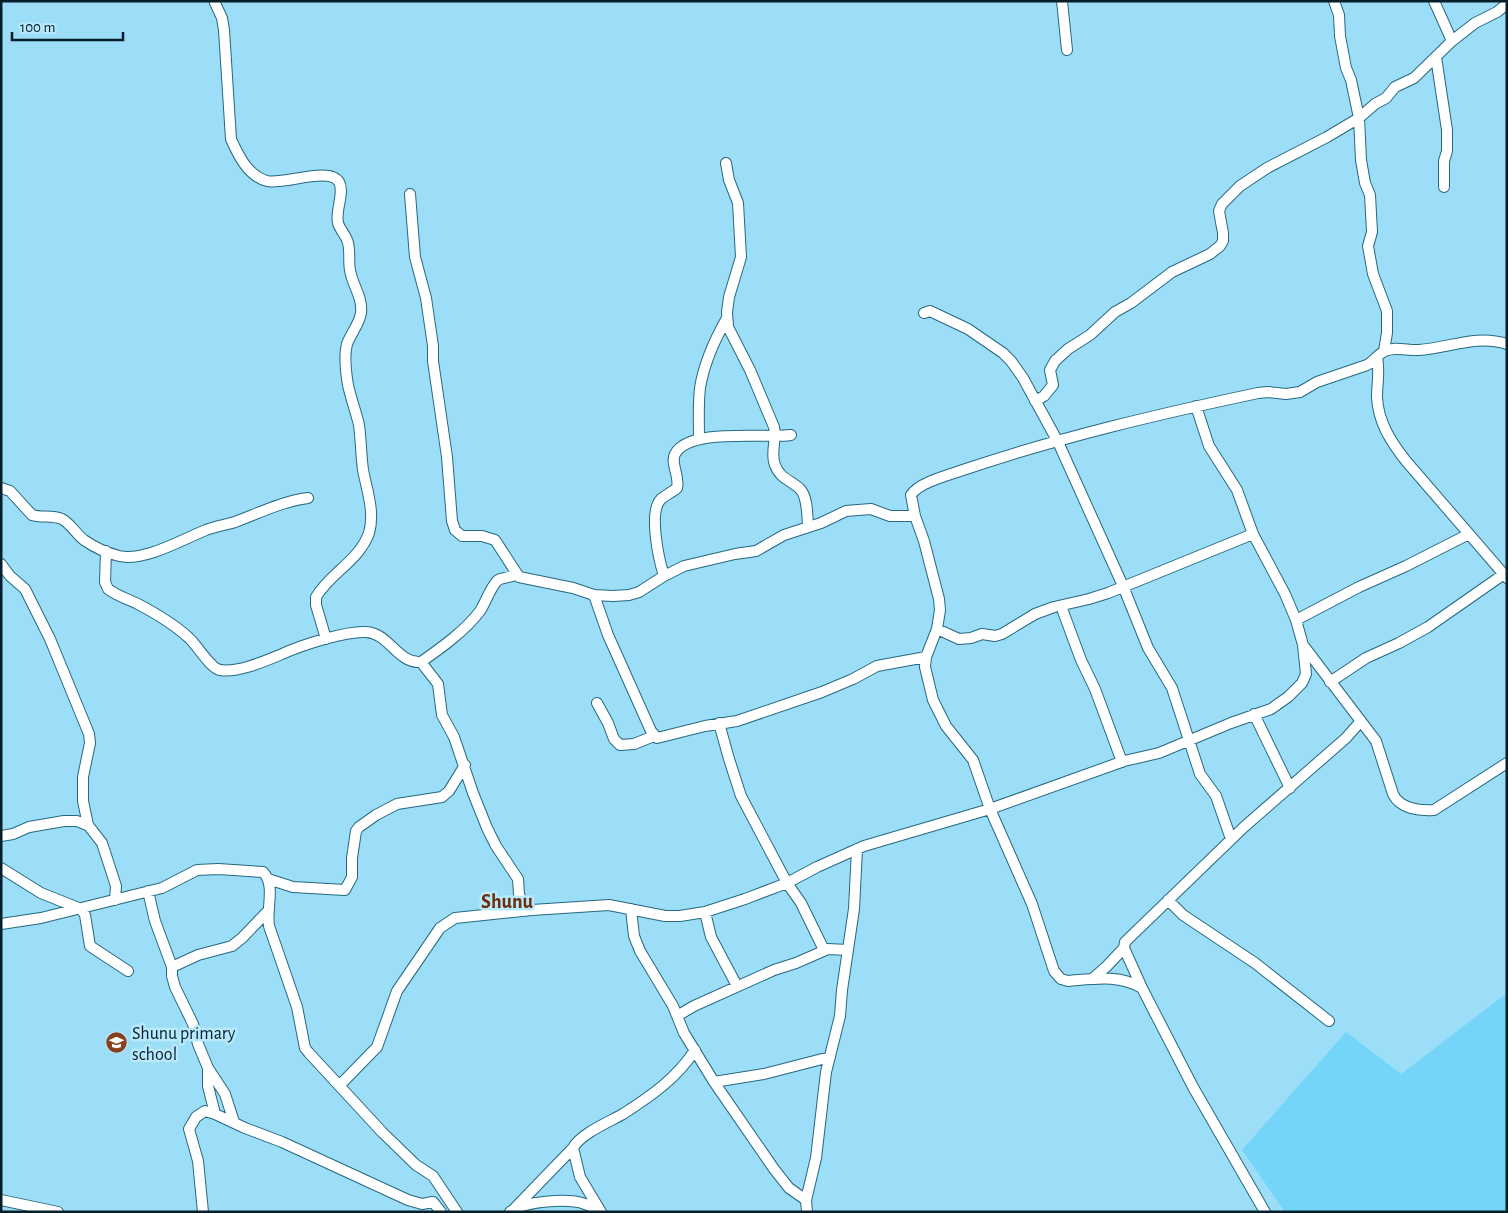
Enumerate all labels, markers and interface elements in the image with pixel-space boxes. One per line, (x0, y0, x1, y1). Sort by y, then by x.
scale bar (12, 10, 124, 42)
text: 100 m (20, 20, 55, 35)
district label: Shunu (481, 892, 533, 912)
place label: Shunu primary school (132, 1025, 236, 1064)
school or university icon: Shunu primary school (104, 1031, 128, 1055)

